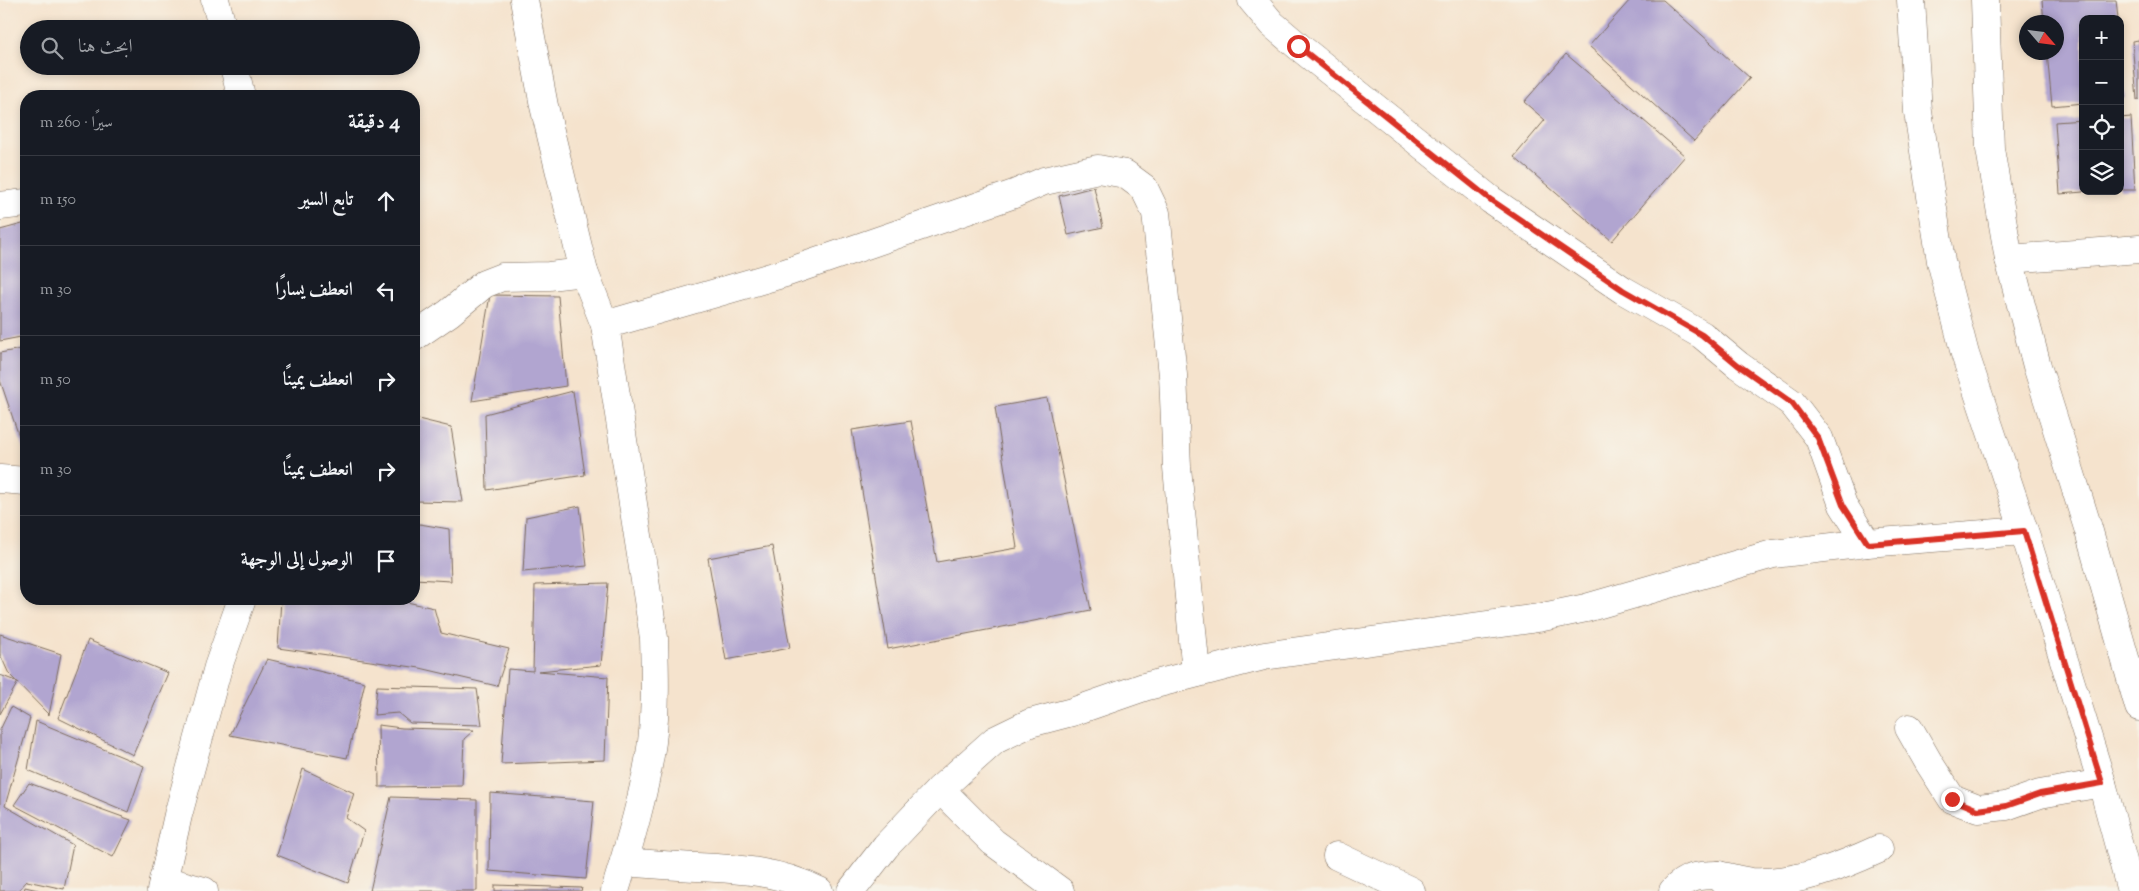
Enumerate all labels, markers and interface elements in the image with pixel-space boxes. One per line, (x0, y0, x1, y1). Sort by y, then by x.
north arrow (2019, 15, 2064, 60)
map controls (2079, 15, 2124, 195)
button: + (2079, 15, 2124, 60)
search box (20, 20, 420, 75)
icon: search (38, 34, 66, 62)
text: ابحث هنا (78, 34, 133, 61)
route start (1287, 35, 1310, 58)
button: − (2079, 60, 2124, 105)
button: locate (2079, 105, 2124, 150)
text: 4 دقيقة (348, 108, 400, 138)
text: سيرًا · 260 m (40, 112, 113, 135)
button: layers (2079, 150, 2124, 195)
text: تابع السير (299, 187, 353, 214)
icon: ahead (372, 187, 400, 215)
text: 150 m (40, 189, 76, 212)
text: انعطف يسارًا (275, 277, 353, 304)
icon: left (372, 277, 400, 305)
text: 30 m (40, 279, 71, 302)
text: انعطف يمينًا (283, 367, 353, 394)
icon: right (372, 367, 400, 395)
text: 50 m (40, 369, 71, 392)
text: انعطف يمينًا (283, 457, 353, 484)
icon: right (372, 457, 400, 485)
text: 30 m (40, 459, 71, 482)
text: الوصول إلى الوجهة (241, 547, 353, 574)
icon: arrive (372, 547, 400, 575)
route end (1941, 788, 1964, 811)

